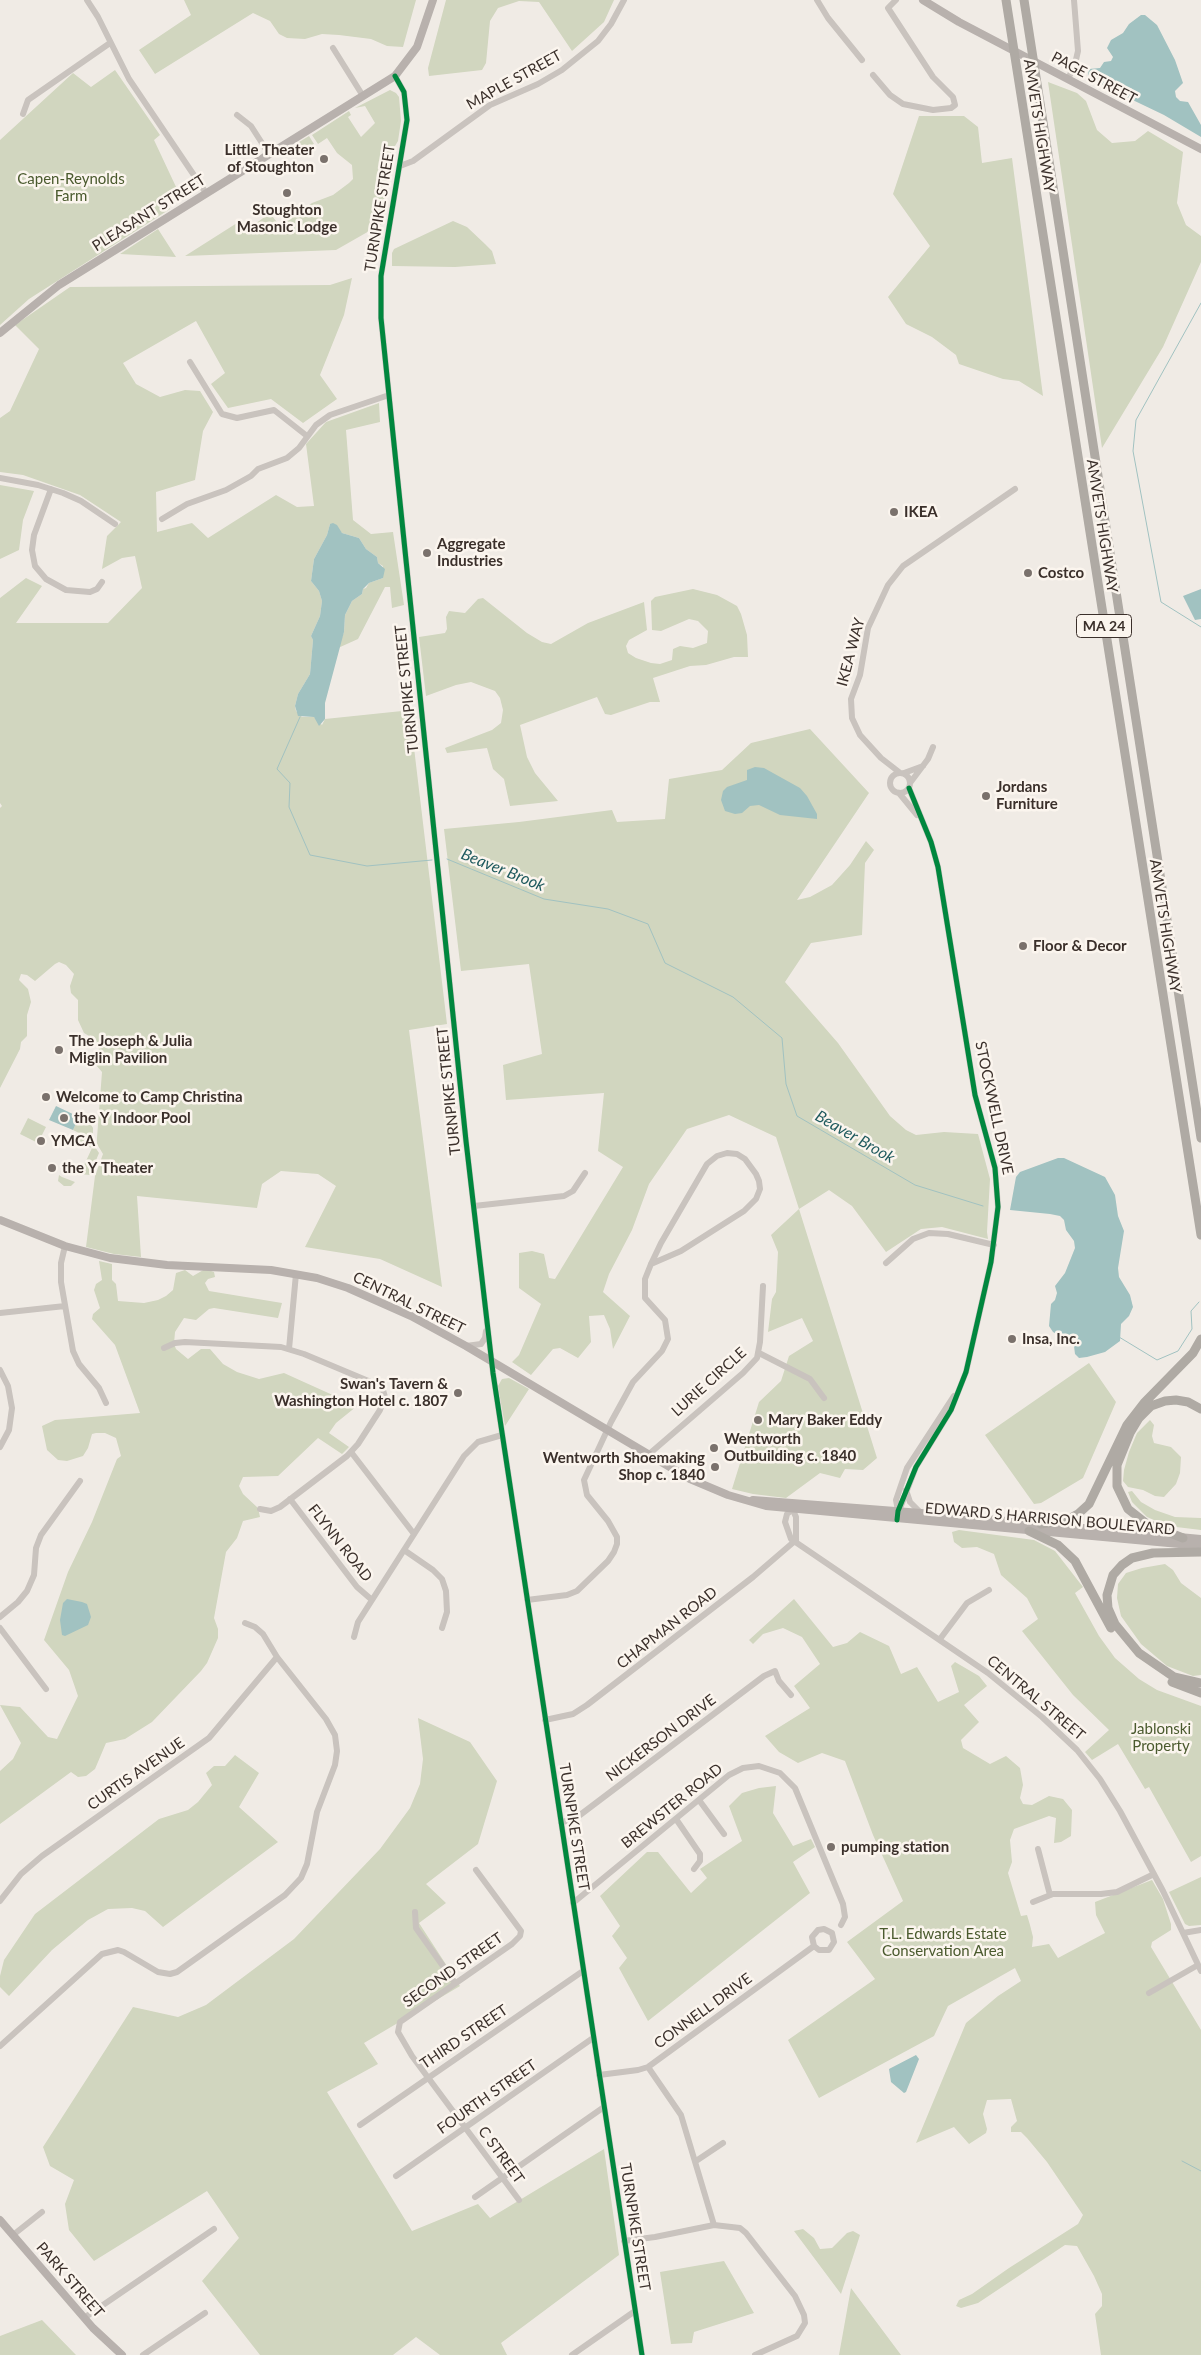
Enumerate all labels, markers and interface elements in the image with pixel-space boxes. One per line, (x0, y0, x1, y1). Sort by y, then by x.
street label: MAPLE STREET (463, 46, 565, 114)
street label: PAGE STREET (1048, 48, 1140, 108)
street label: AMVETS HIGHWAY (1020, 58, 1058, 194)
place label: Little Theater of Stoughton (225, 141, 314, 176)
street label: TURNPIKE STREET (361, 143, 399, 273)
marker: Little Theater of Stoughton (318, 153, 330, 165)
park label: Capen-Reynolds Farm (17, 170, 125, 205)
street label: PLEASANT STREET (89, 171, 209, 255)
marker: Stoughton Masonic Lodge (281, 187, 293, 199)
place label: Stoughton Masonic Lodge (237, 201, 337, 236)
street label: AMVETS HIGHWAY (1083, 458, 1121, 594)
place label: IKEA (904, 503, 938, 521)
marker: IKEA (888, 506, 900, 518)
place label: Aggregate Industries (437, 535, 506, 570)
marker: Aggregate Industries (421, 547, 433, 559)
place label: Costco (1038, 564, 1084, 582)
marker: Costco (1022, 567, 1034, 579)
road number: MA 24 (1076, 614, 1132, 638)
street label: IKEA WAY (833, 616, 869, 688)
street label: TURNPIKE STREET (391, 624, 423, 754)
place label: Jordans Furniture (996, 778, 1058, 813)
marker: Jordans Furniture (980, 790, 992, 802)
water label: Beaver Brook (458, 845, 548, 895)
street label: AMVETS HIGHWAY (1146, 858, 1184, 994)
place label: Floor & Decor (1033, 937, 1127, 955)
marker: Floor & Decor (1017, 940, 1029, 952)
street label: TURNPIKE STREET (433, 1026, 465, 1156)
place label: The Joseph & Julia Miglin Pavilion (69, 1032, 192, 1067)
street label: STOCKWELL DRIVE (971, 1040, 1017, 1176)
marker: The Joseph & Julia Miglin Pavilion (53, 1044, 65, 1056)
place label: Welcome to Camp Christina (56, 1088, 243, 1106)
marker: Welcome to Camp Christina (40, 1091, 52, 1103)
water label: Beaver Brook (812, 1107, 898, 1167)
place label: the Y Indoor Pool (74, 1109, 191, 1127)
marker: the Y Indoor Pool (58, 1112, 70, 1124)
place label: YMCA (51, 1132, 95, 1150)
marker: YMCA (35, 1135, 47, 1147)
place label: the Y Theater (62, 1159, 153, 1177)
marker: the Y Theater (46, 1162, 58, 1174)
street label: CENTRAL STREET (350, 1268, 468, 1338)
place label: Insa, Inc. (1022, 1330, 1080, 1348)
marker: Insa, Inc. (1006, 1333, 1018, 1345)
street label: LURIE CIRCLE (668, 1344, 750, 1420)
place label: Swan's Tavern & Washington Hotel c. 1807 (274, 1375, 448, 1410)
marker: Swan's Tavern & Washington Hotel c. 1807 (452, 1387, 464, 1399)
place label: Mary Baker Eddy (768, 1411, 882, 1429)
marker: Mary Baker Eddy (752, 1414, 764, 1426)
place label: Wentworth Outbuilding c. 1840 (724, 1430, 856, 1465)
marker: Wentworth Outbuilding c. 1840 (708, 1442, 720, 1454)
place label: Wentworth Shoemaking Shop c. 1840 (543, 1449, 705, 1484)
marker: Wentworth Shoemaking Shop c. 1840 (709, 1461, 721, 1473)
street label: EDWARD S HARRISON BOULEVARD (924, 1499, 1176, 1539)
street label: FLYNN ROAD (304, 1501, 376, 1585)
street label: CHAPMAN ROAD (613, 1583, 721, 1673)
street label: CENTRAL STREET (983, 1652, 1089, 1744)
street label: NICKERSON DRIVE (603, 1691, 719, 1785)
park label: Jablonski Property (1131, 1720, 1191, 1755)
street label: CURTIS AVENUE (84, 1734, 188, 1814)
street label: BREWSTER ROAD (618, 1760, 726, 1852)
street label: TURNPIKE STREET (555, 1762, 593, 1892)
place label: pumping station (841, 1838, 949, 1856)
marker: pumping station (825, 1841, 837, 1853)
park label: T.L. Edwards Estate Conservation Area (879, 1925, 1007, 1960)
street label: SECOND STREET (400, 1929, 506, 2011)
street label: CONNELL DRIVE (651, 1969, 755, 2053)
street label: THIRD STREET (417, 2001, 511, 2073)
street label: FOURTH STREET (434, 2056, 540, 2138)
street label: C STREET (474, 2123, 528, 2187)
street label: TURNPIKE STREET (616, 2162, 654, 2292)
street label: PARK STREET (32, 2239, 108, 2321)

